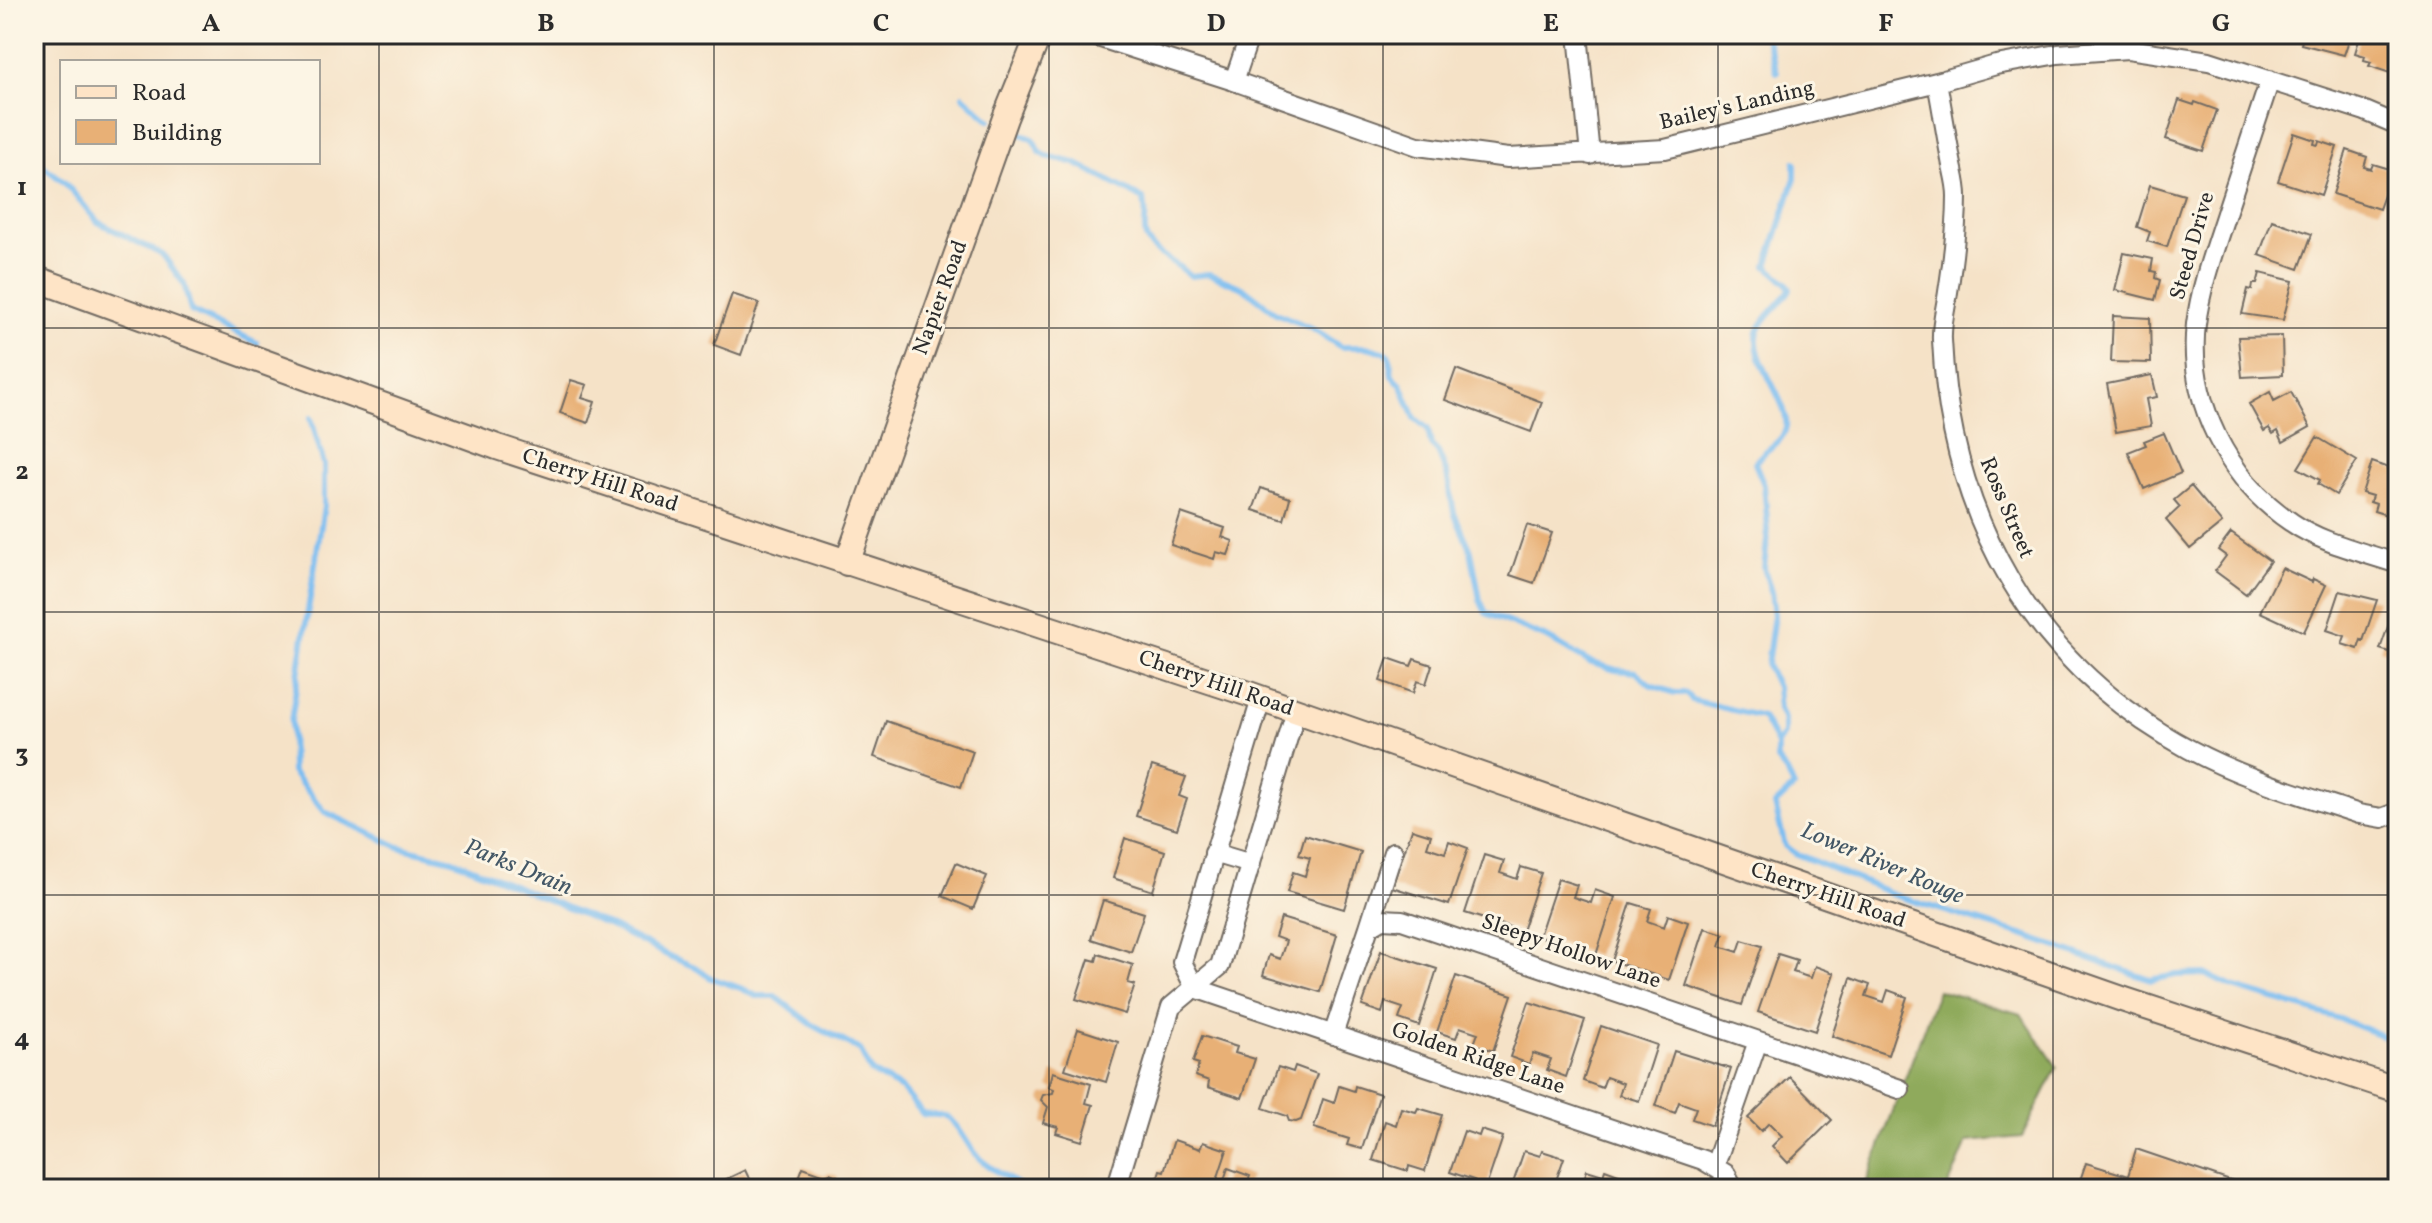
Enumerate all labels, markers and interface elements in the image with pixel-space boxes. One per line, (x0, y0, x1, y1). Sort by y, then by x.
text: A (202, 6, 221, 42)
text: B (537, 6, 555, 42)
text: C (873, 6, 889, 42)
text: D (1206, 6, 1226, 42)
text: E (1543, 6, 1559, 42)
text: F (1878, 6, 1894, 42)
text: G (2212, 6, 2230, 42)
legend (60, 60, 320, 164)
street label: Bailey's Landing (1657, 73, 1817, 139)
text: Road (132, 77, 186, 111)
text: Building (132, 117, 222, 151)
text: 1 (17, 170, 27, 206)
street label: Steed Drive (2163, 188, 2223, 304)
street label: Napier Road (906, 236, 976, 360)
street label: Cherry Hill Road (518, 441, 682, 521)
street label: Ross Street (1971, 453, 2041, 564)
text: 2 (15, 454, 29, 490)
street label: Cherry Hill Road (1134, 643, 1298, 725)
text: 3 (15, 737, 29, 773)
water label: Lower River Rouge (1795, 814, 1969, 914)
water label: Parks Drain (459, 831, 577, 905)
street label: Cherry Hill Road (1746, 855, 1910, 937)
street label: Sleepy Hollow Lane (1477, 907, 1665, 997)
street label: Golden Ridge Lane (1387, 1015, 1569, 1103)
text: 4 (14, 1021, 30, 1057)

